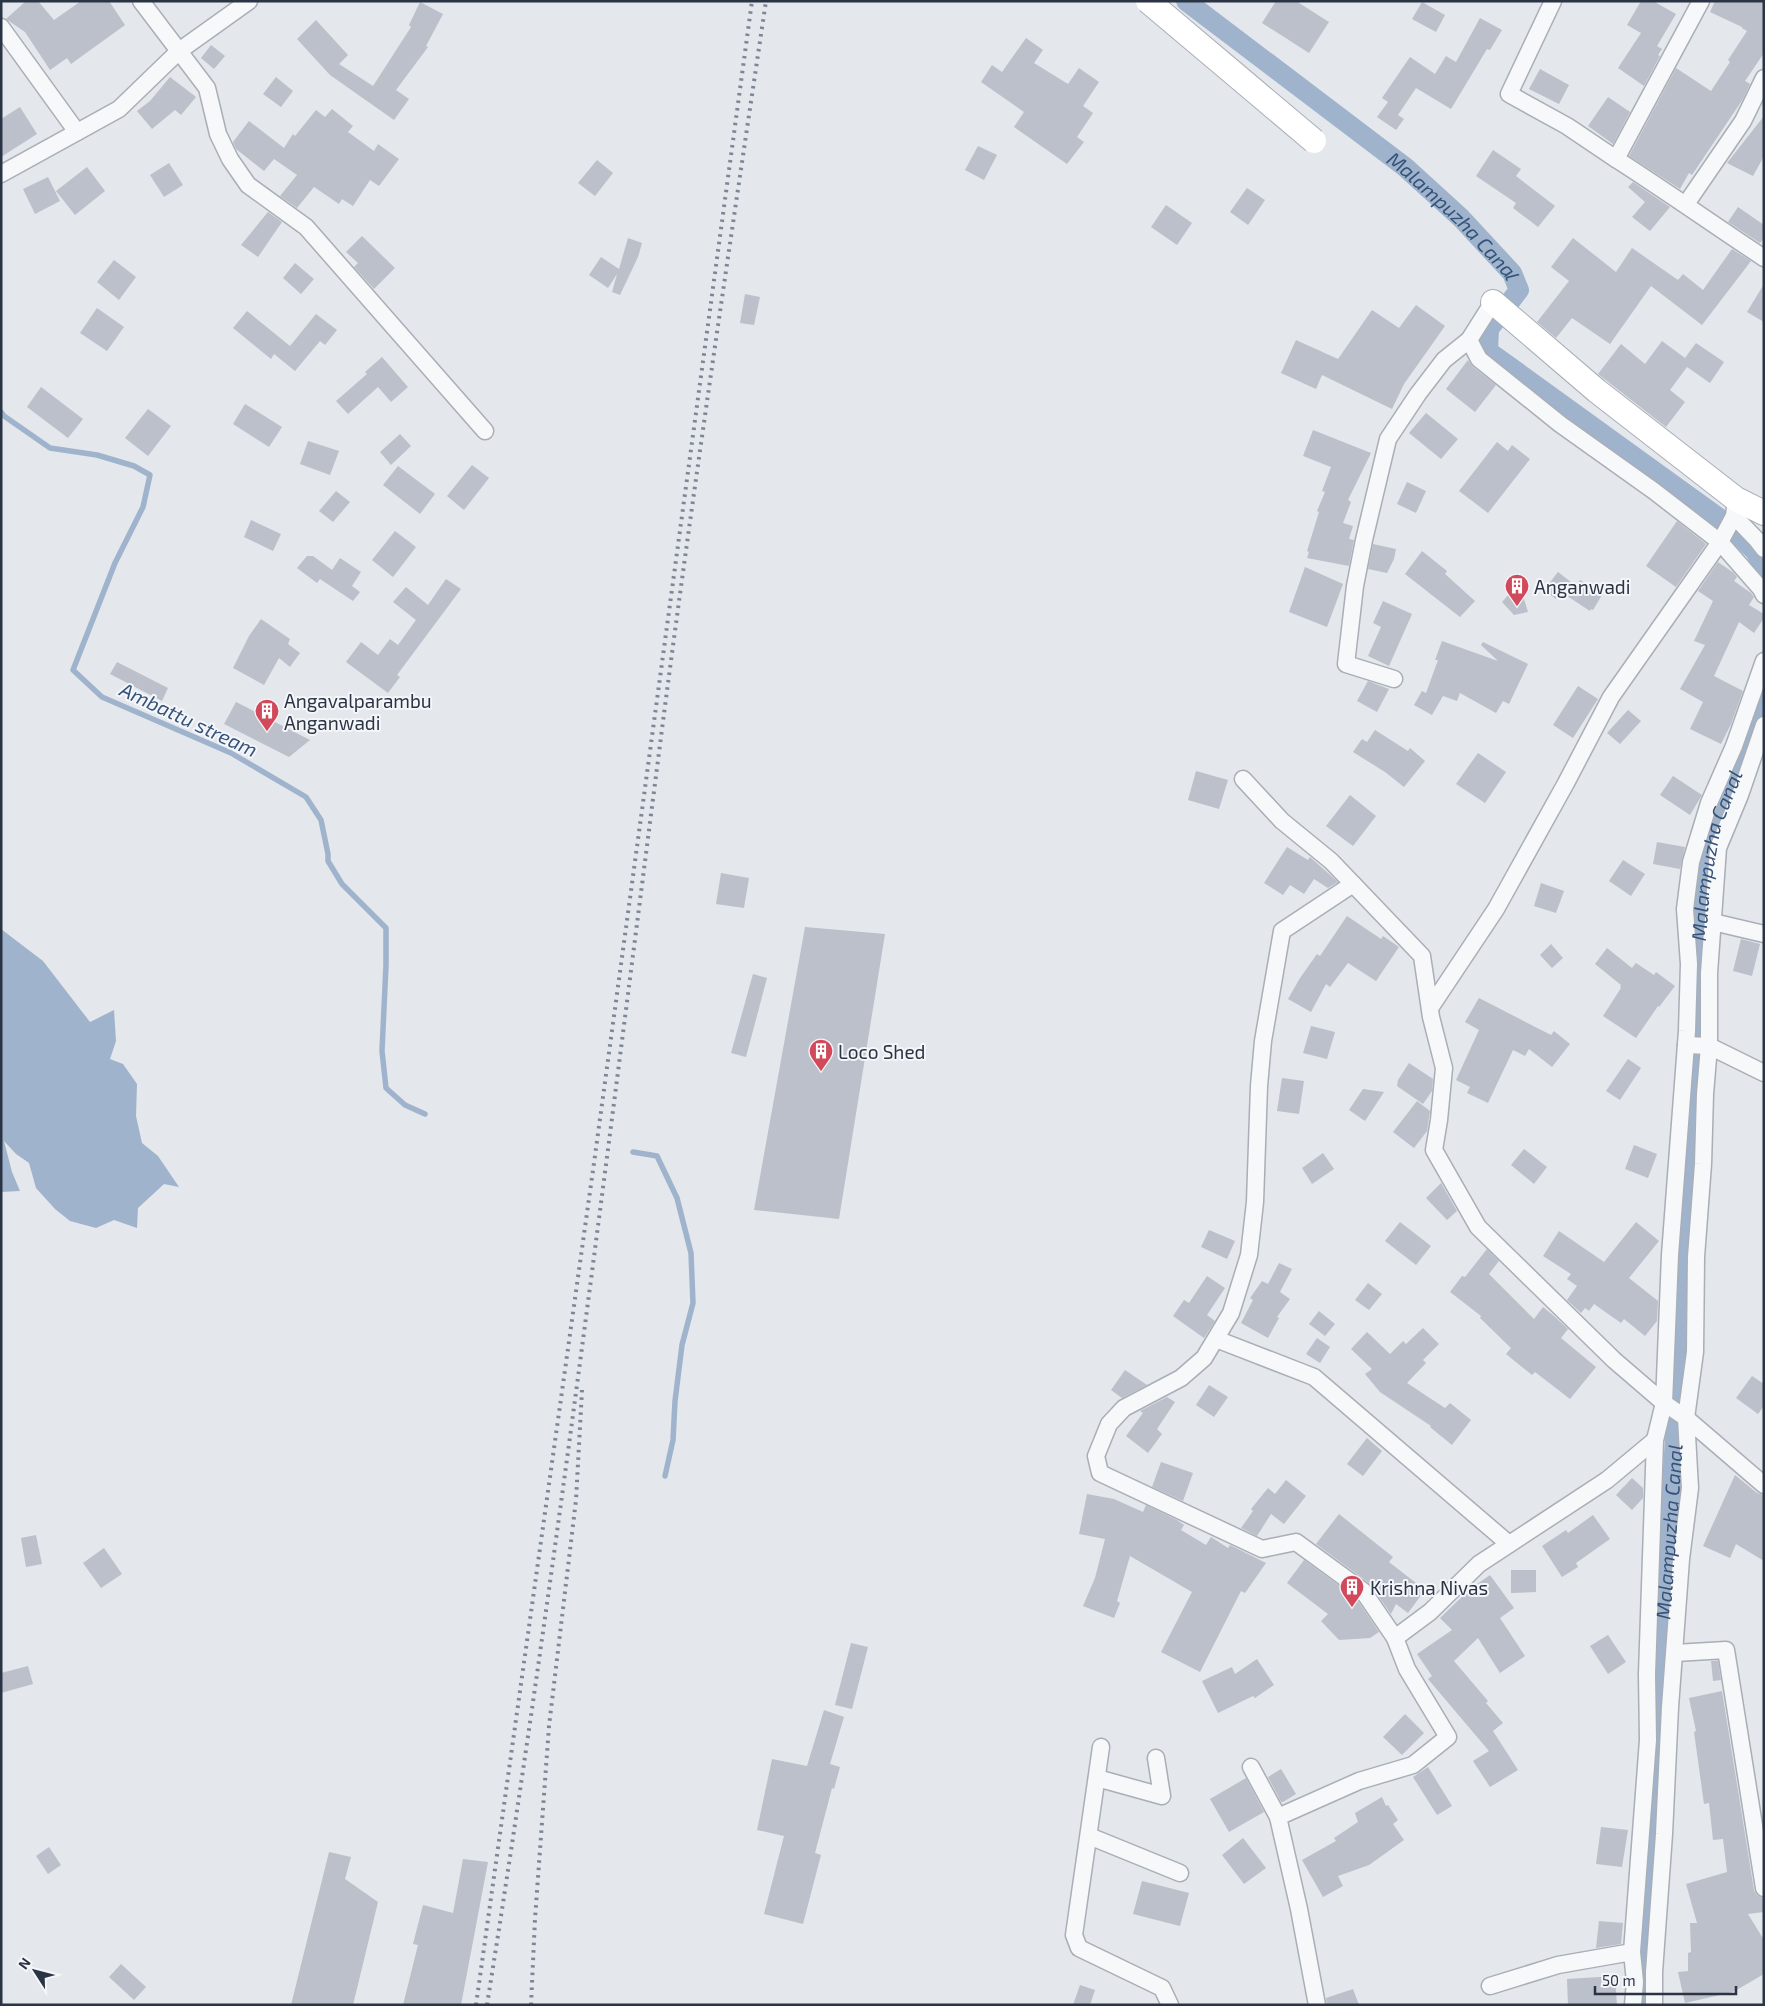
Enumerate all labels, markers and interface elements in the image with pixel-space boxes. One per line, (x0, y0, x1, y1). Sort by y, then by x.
water label: Malampuzha Canal (1383, 146, 1526, 283)
building icon: Anganwadi (1504, 573, 1530, 607)
place label: Anganwadi (1534, 575, 1630, 598)
water label: Ambattu stream (116, 676, 261, 761)
place label: Angavalparambu Anganwadi (284, 689, 432, 734)
building icon: Angavalparambu Anganwadi (254, 698, 280, 732)
water label: Malampuzha Canal (1686, 766, 1747, 942)
building icon: Loco Shed (808, 1038, 834, 1072)
place label: Loco Shed (838, 1040, 925, 1063)
water label: Malampuzha Canal (1650, 1443, 1687, 1620)
building icon: Krishna Nivas (1339, 1574, 1365, 1608)
place label: Krishna Nivas (1370, 1576, 1488, 1599)
north arrow (10, 1946, 60, 1996)
text: N (14, 1954, 34, 1972)
scale bar (1595, 1964, 1736, 1996)
text: 50 m (1602, 1971, 1636, 1989)

